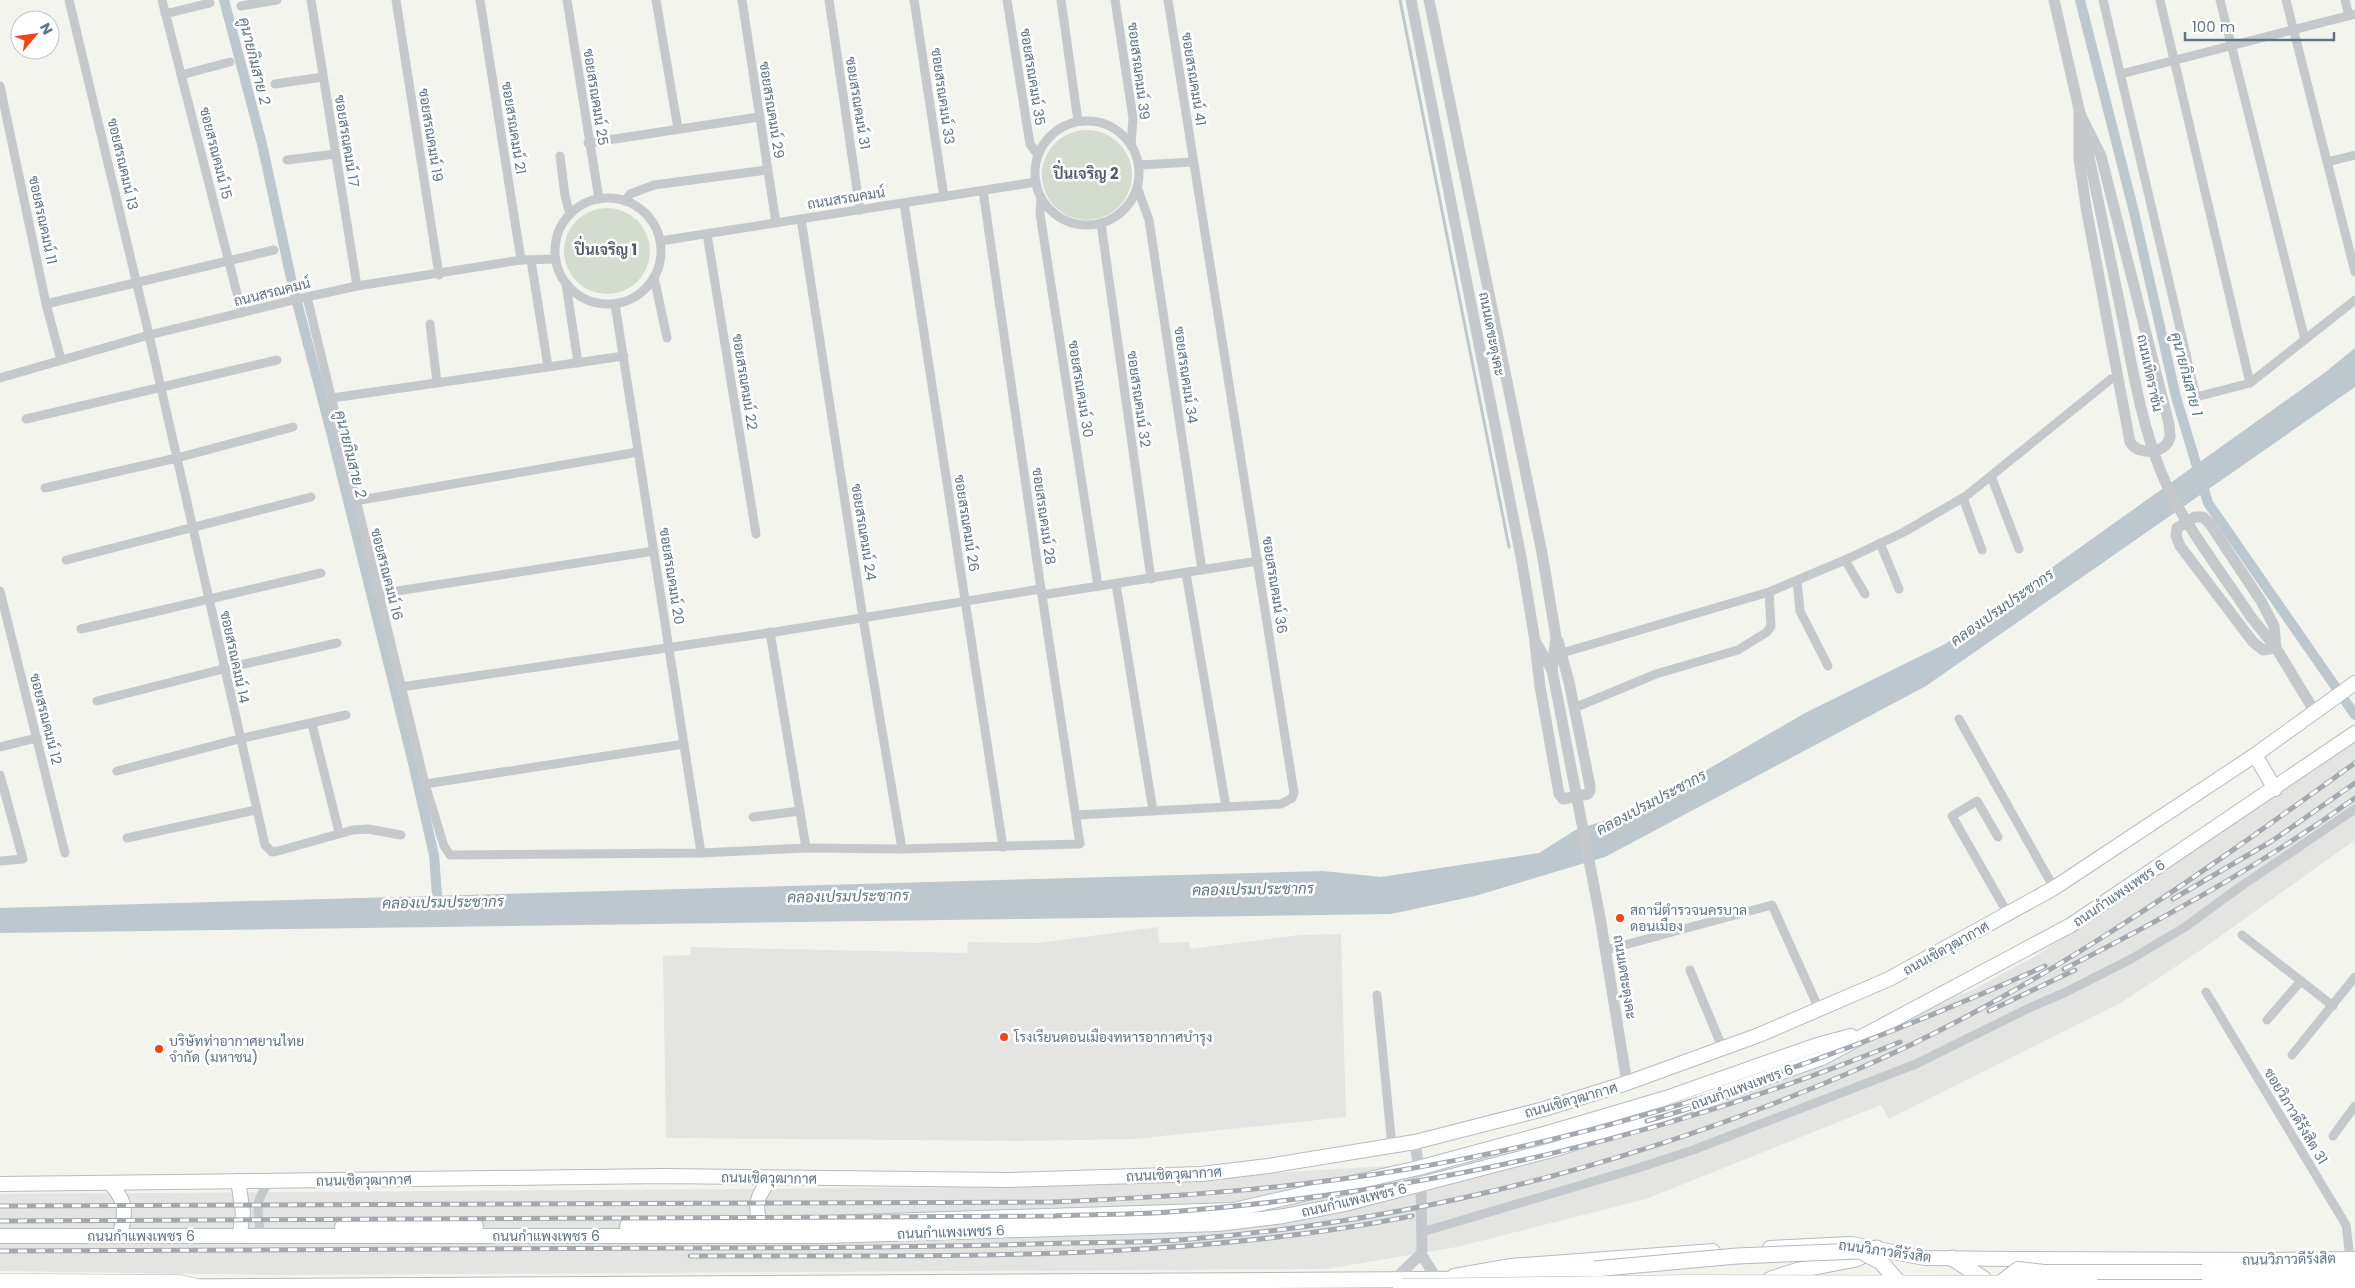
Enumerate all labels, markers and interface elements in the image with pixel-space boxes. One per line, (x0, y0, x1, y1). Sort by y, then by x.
north arrow (10, 10, 60, 60)
scale bar (2185, 10, 2334, 42)
water label: คูนายกิมสาย 2 (234, 15, 276, 108)
text: 100 m (2192, 16, 2235, 37)
text: N (35, 19, 58, 38)
street label: ซอยสรณคมน์ 39 (1123, 21, 1155, 121)
street label: ซอยสรณคมน์ 35 (1015, 27, 1051, 127)
street label: ซอยสรณคมน์ 41 (1177, 31, 1211, 127)
street label: ซอยสรณคมน์ 33 (926, 46, 960, 146)
street label: ซอยสรณคมน์ 25 (578, 47, 614, 147)
street label: ซอยสรณคมน์ 31 (841, 55, 875, 151)
street label: ซอยสรณคมน์ 29 (754, 60, 790, 160)
street label: ซอยสรณคมน์ 21 (497, 80, 531, 176)
street label: ซอยสรณคมน์ 19 (414, 87, 448, 183)
street label: ซอยสรณคมน์ 17 (330, 93, 364, 189)
street label: ซอยสรณคมน์ 15 (195, 105, 237, 201)
street label: ซอยสรณคมน์ 13 (103, 116, 143, 212)
district label: ปิ่นเจริญ 2 (1052, 159, 1119, 184)
street label: ซอยสรณคมน์ 11 (24, 174, 62, 266)
street label: ถนนสรณคมน์ (806, 182, 886, 214)
district label: ปิ่นเจริญ 1 (574, 235, 637, 260)
street label: ถนนสรณคมน์ (232, 273, 313, 311)
street label: ถนนเดชะตุงคะ (1474, 290, 1510, 378)
street label: ซอยสรณคมน์ 34 (1169, 325, 1203, 425)
water label: คูนายกิมสาย 1 (2166, 330, 2208, 419)
street label: ซอยสรณคมน์ 22 (728, 332, 762, 432)
street label: ถนนเทิดราชัน (2132, 332, 2168, 414)
street label: ซอยสรณคมน์ 30 (1063, 339, 1099, 439)
street label: ซอยสรณคมน์ 32 (1122, 349, 1156, 449)
water label: คูนายกิมสาย 2 (330, 408, 372, 501)
street label: ซอยสรณคมน์ 28 (1027, 466, 1061, 566)
street label: ซอยสรณคมน์ 26 (949, 473, 985, 573)
street label: ซอยสรณคมน์ 24 (846, 482, 882, 582)
street label: ซอยสรณคมน์ 16 (366, 526, 408, 622)
street label: ซอยสรณคมน์ 20 (654, 526, 690, 626)
street label: ซอยสรณคมน์ 36 (1257, 535, 1293, 635)
water label: คลองเปรมประชากร (1946, 563, 2058, 650)
street label: ซอยสรณคมน์ 14 (215, 609, 255, 705)
street label: ซอยสรณคมน์ 12 (25, 671, 67, 767)
water label: คลองเปรมประชากร (1592, 764, 1710, 840)
street label: ถนนกำแพงเพชร 6 (2069, 855, 2169, 931)
water label: คลองเปรมประชากร (1192, 877, 1315, 901)
water label: คลองเปรมประชากร (787, 884, 910, 908)
water label: คลองเปรมประชากร (382, 890, 505, 914)
place label: สถานีตำรวจนครบาล ดอนเมือง (1630, 900, 1747, 936)
marker: สถานีตำรวจนครบาล ดอนเมือง (1614, 912, 1626, 924)
street label: ถนนเชิดวุฒากาศ (1899, 916, 1993, 980)
street label: ถนนเดชะตุงคะ (1608, 933, 1642, 1021)
place label: โรงเรียนดอนเมืองทหารอากาศบำรุง (1013, 1027, 1212, 1047)
place label: บริษัทท่าอากาศยานไทย จำกัด (มหาชน) (169, 1031, 304, 1067)
marker: โรงเรียนดอนเมืองทหารอากาศบำรุง (998, 1031, 1010, 1043)
marker: บริษัทท่าอากาศยานไทย จำกัด (มหาชน) (153, 1043, 165, 1055)
street label: ถนนกำแพงเพชร 6 (1688, 1059, 1796, 1115)
street label: ซอยวิภาวดีรังสิต 31 (2259, 1064, 2333, 1168)
street label: ถนนเชิดวุฒากาศ (1522, 1077, 1620, 1123)
street label: ถนนเชิดวุฒากาศ (1126, 1162, 1222, 1186)
street label: ถนนเชิดวุฒากาศ (721, 1167, 817, 1189)
street label: ถนนเชิดวุฒากาศ (316, 1169, 412, 1191)
street label: ถนนกำแพงเพชร 6 (1299, 1178, 1409, 1222)
street label: ถนนกำแพงเพชร 6 (897, 1220, 1005, 1244)
street label: ถนนกำแพงเพชร 6 (87, 1226, 195, 1246)
street label: ถนนกำแพงเพชร 6 (492, 1226, 600, 1246)
street label: ถนนวิภาวดีรังสิต (1837, 1235, 1933, 1267)
street label: ถนนวิภาวดีรังสิต (2242, 1248, 2336, 1270)

